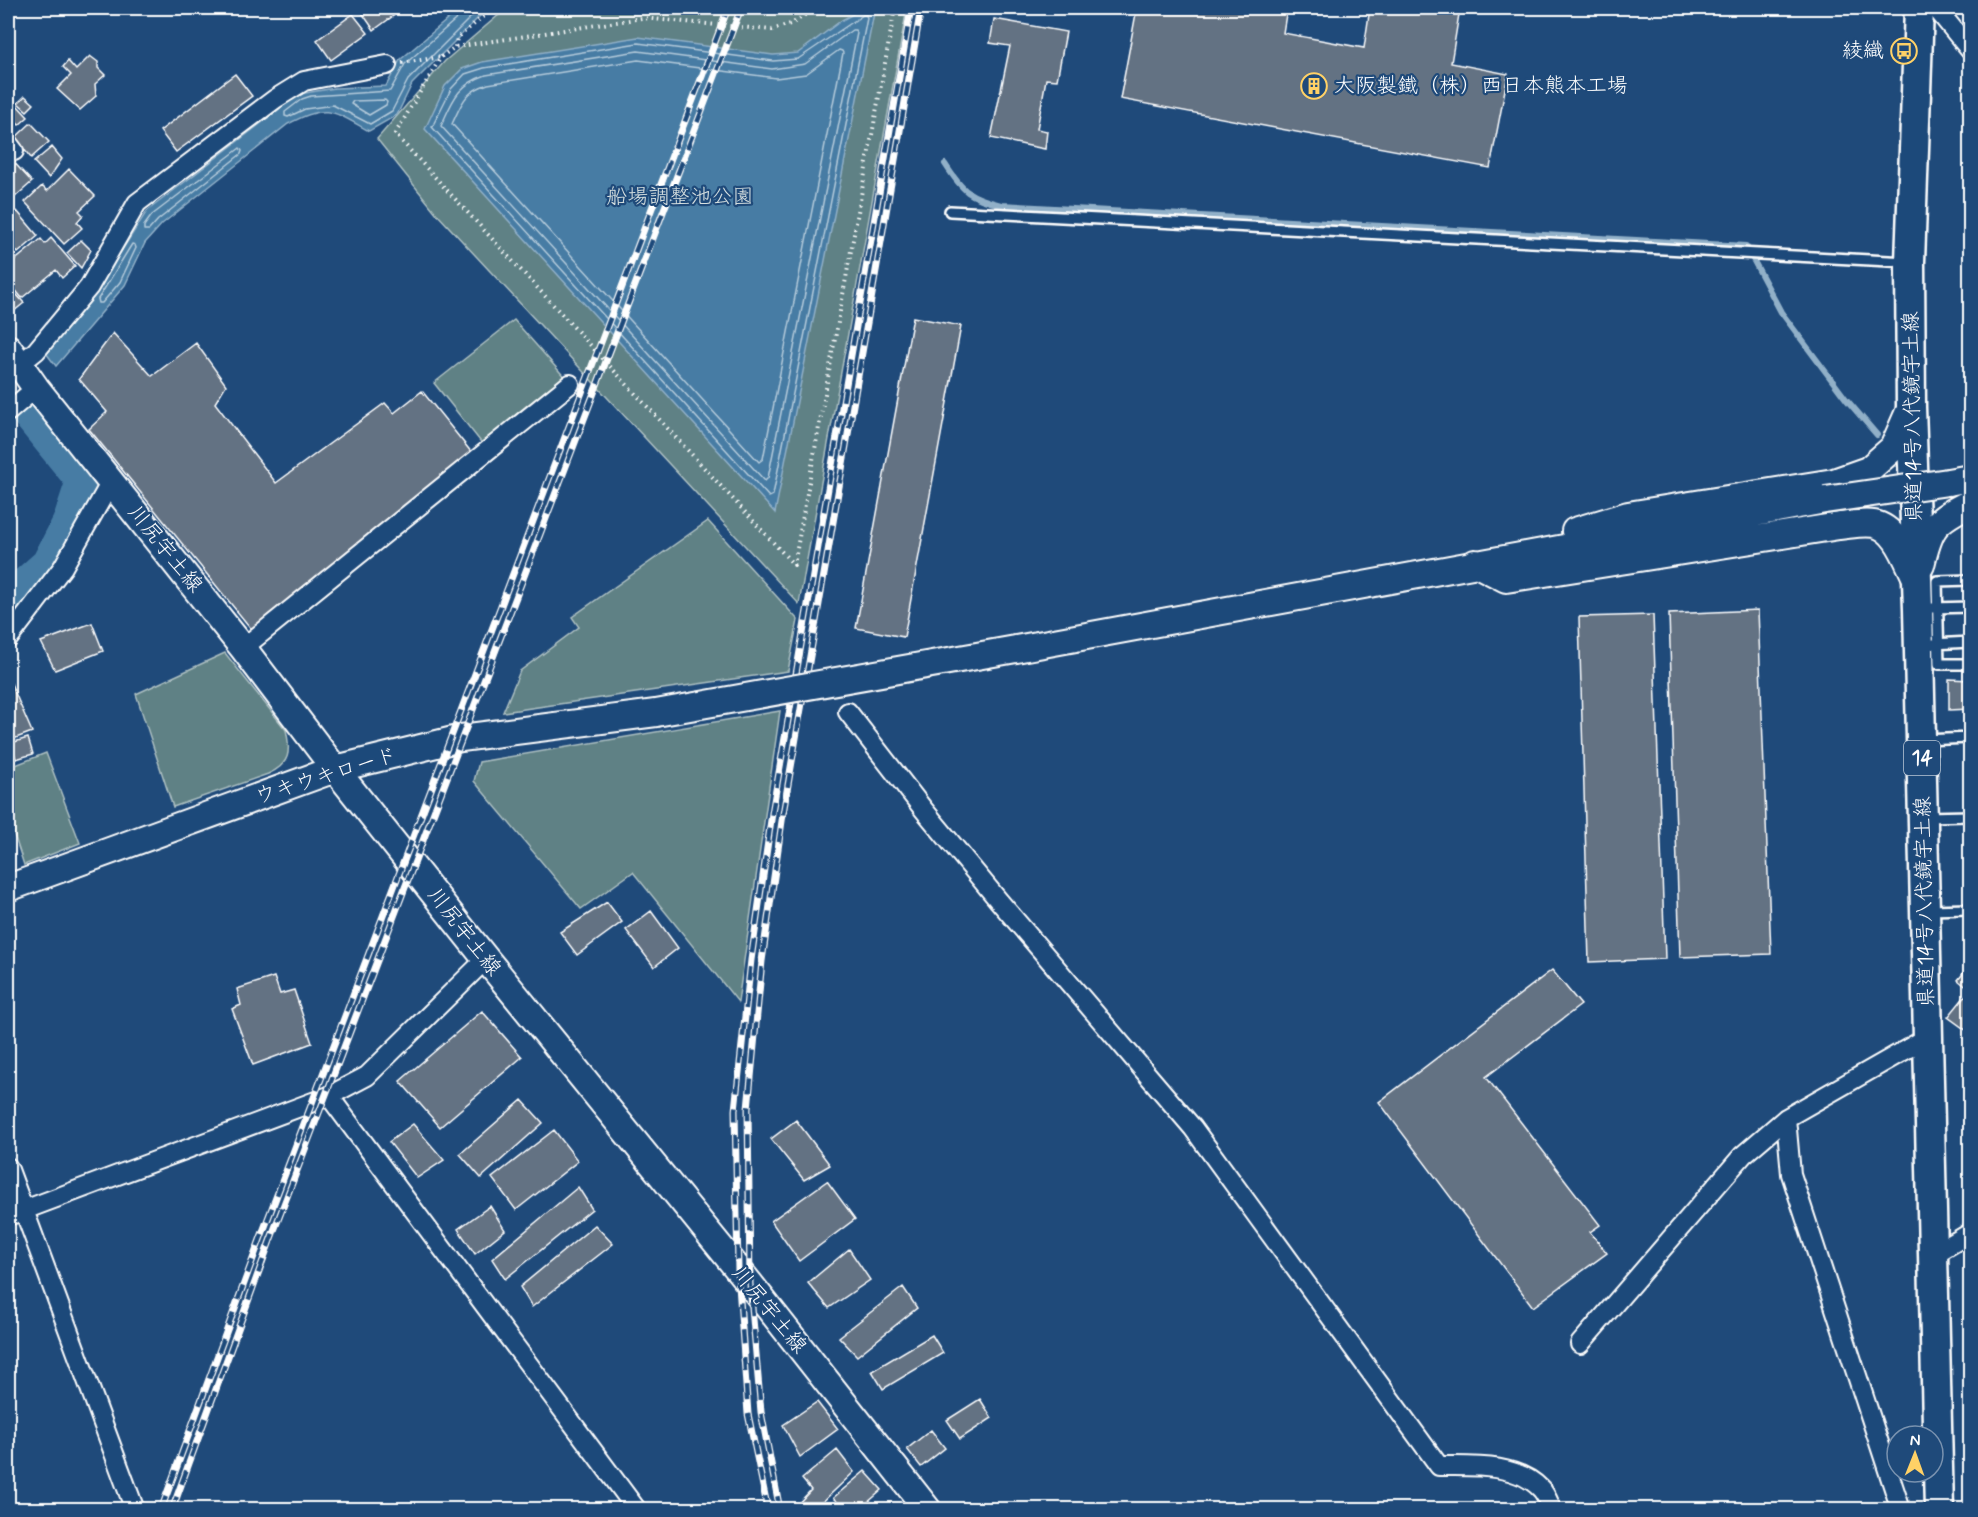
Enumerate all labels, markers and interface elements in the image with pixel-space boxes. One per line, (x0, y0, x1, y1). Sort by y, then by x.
bus stop icon: 綾織 (1889, 36, 1919, 66)
place label: 綾織 (1842, 37, 1884, 65)
building icon: 大阪製鐵（株）西日本熊本工場 (1299, 71, 1329, 101)
place label: 大阪製鐵（株）西日本熊本工場 (1334, 72, 1628, 100)
park label: 船場調整池公園 (607, 183, 754, 211)
street label: 県道14号八代鏡宇土線 (1897, 311, 1929, 523)
street label: 川尻宇土線 (121, 499, 209, 599)
street label: ウキウキロード (252, 741, 400, 811)
road number: 14 (1904, 741, 1940, 775)
street label: 県道14号八代鏡宇土線 (1909, 796, 1941, 1008)
street label: 川尻宇土線 (421, 882, 507, 982)
street label: 川尻宇土線 (725, 1260, 813, 1360)
north arrow (1885, 1424, 1945, 1484)
text: N (1910, 1430, 1921, 1451)

